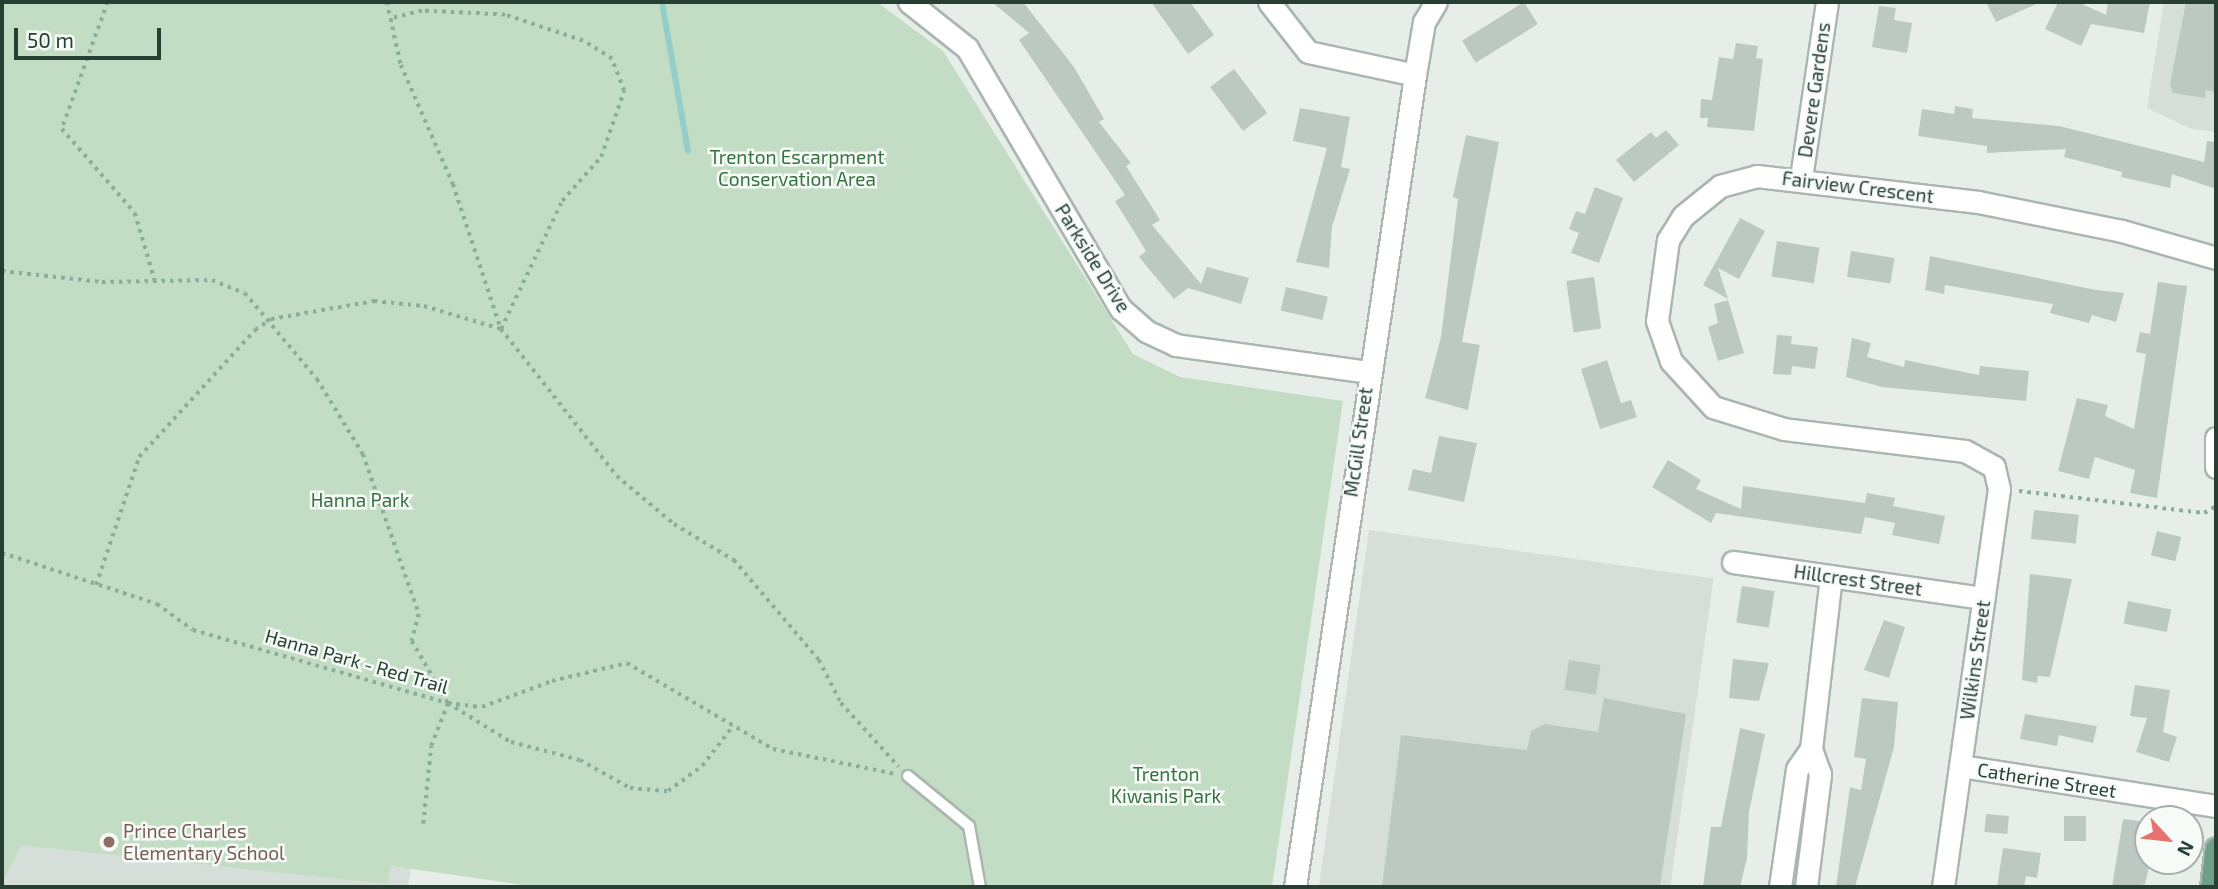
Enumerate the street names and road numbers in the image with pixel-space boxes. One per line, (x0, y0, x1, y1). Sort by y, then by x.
street label: Devere Gardens (1793, 21, 1835, 159)
street label: Fairview Crescent (1781, 166, 1935, 208)
street label: Parkside Drive (1051, 200, 1135, 316)
street label: McGill Street (1339, 385, 1377, 499)
street label: Hillcrest Street (1792, 560, 1924, 600)
street label: Wilkins Street (1955, 599, 1995, 721)
street label: Hanna Park - Red Trail (262, 624, 452, 698)
street label: Catherine Street (1976, 758, 2118, 802)

